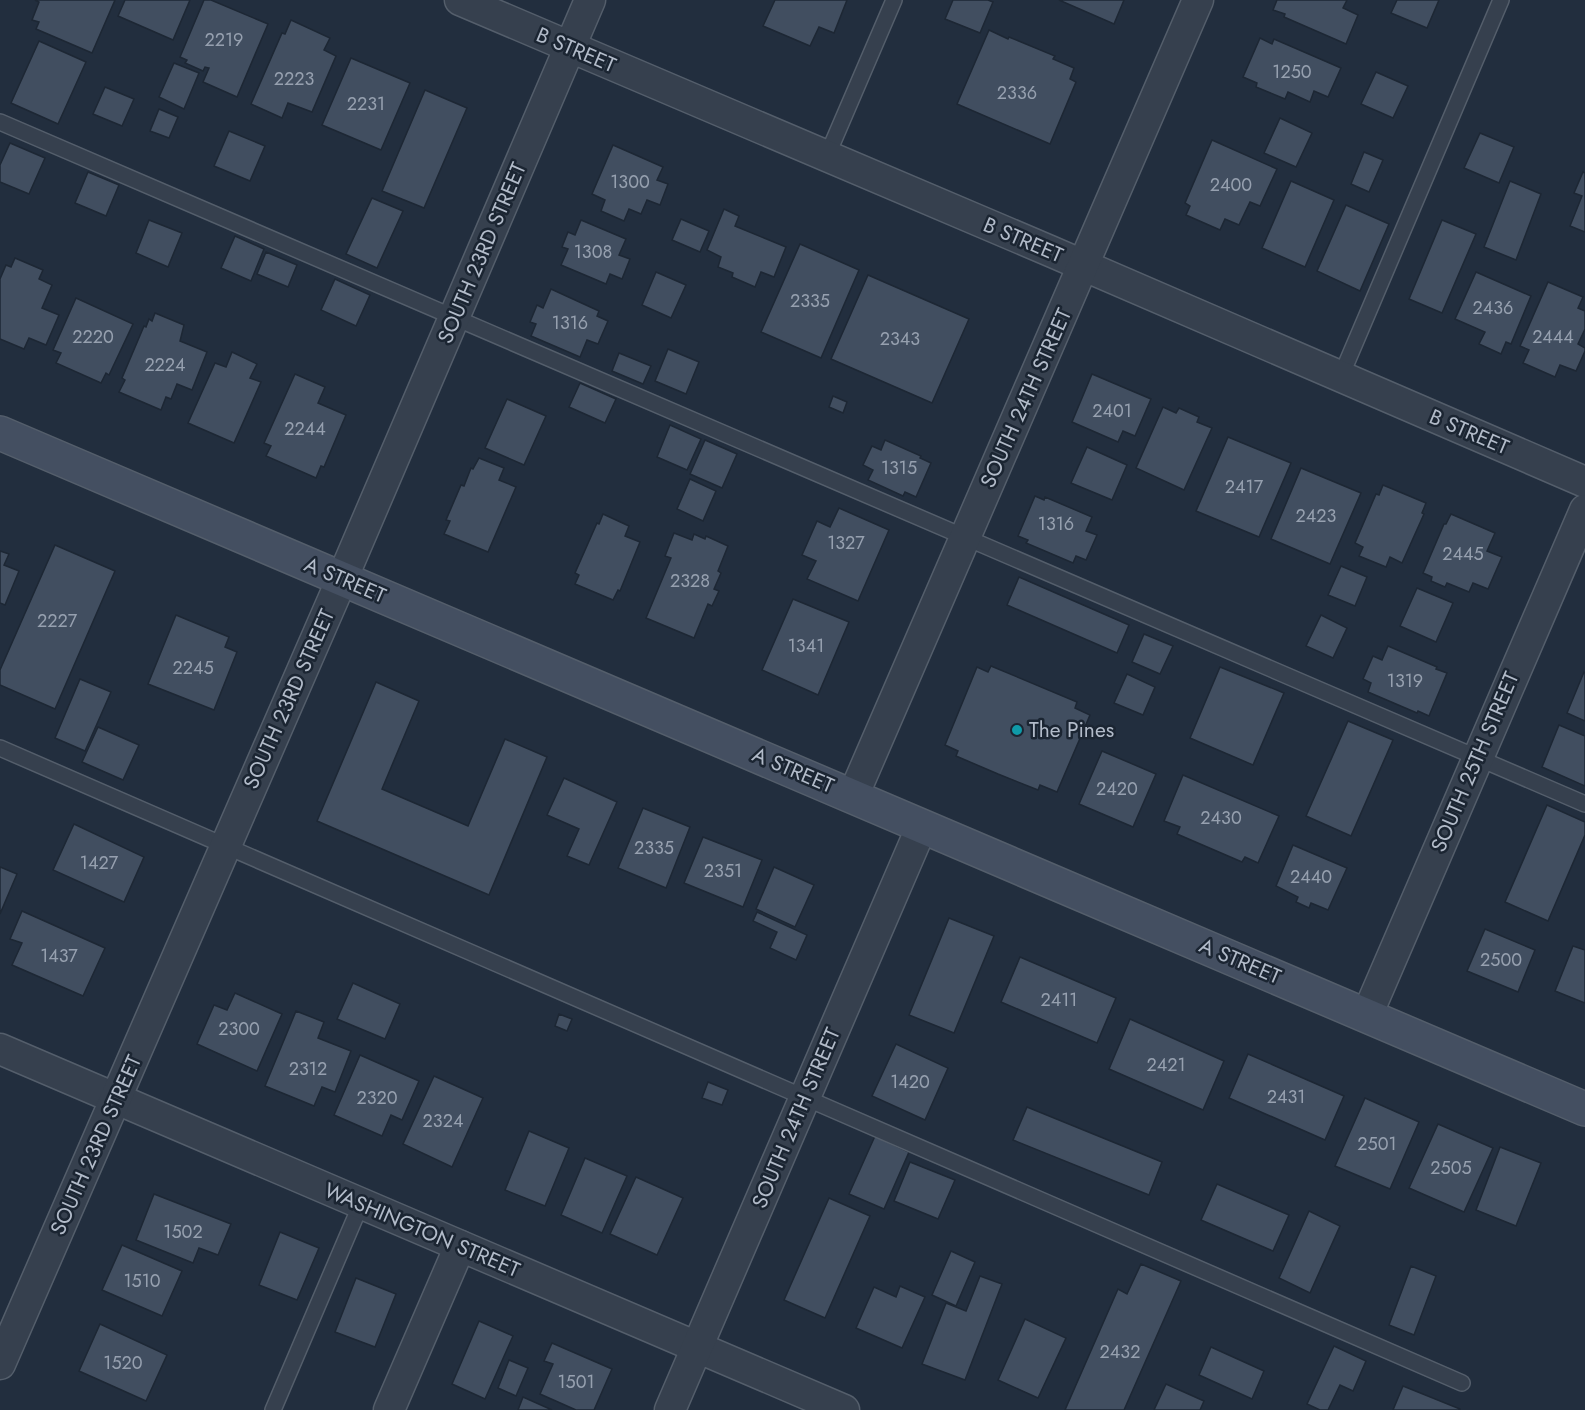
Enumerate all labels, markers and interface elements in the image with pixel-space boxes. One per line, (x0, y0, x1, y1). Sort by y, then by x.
street label: B STREET (532, 20, 621, 80)
house number: 2219 (205, 27, 243, 53)
house number: 1250 (1272, 59, 1312, 85)
house number: 2223 (274, 66, 314, 92)
house number: 2336 (997, 80, 1037, 106)
house number: 2231 (347, 91, 385, 117)
street label: SOUTH 23RD STREET (430, 158, 534, 348)
house number: 1300 (610, 169, 650, 195)
house number: 2400 (1210, 172, 1252, 198)
street label: B STREET (979, 210, 1068, 270)
house number: 1308 (574, 239, 612, 265)
house number: 2335 (790, 288, 830, 314)
house number: 2436 (1473, 295, 1513, 321)
street label: SOUTH 24TH STREET (973, 303, 1079, 492)
house number: 1316 (552, 310, 588, 336)
house number: 2220 (72, 324, 114, 350)
house number: 2444 (1532, 324, 1574, 350)
house number: 2343 (880, 326, 920, 352)
house number: 2224 (144, 352, 186, 378)
house number: 2401 (1092, 398, 1132, 424)
street label: B STREET (1425, 402, 1514, 462)
house number: 2244 (284, 416, 326, 442)
house number: 1315 (881, 455, 917, 481)
house number: 2417 (1225, 474, 1264, 500)
house number: 2423 (1296, 503, 1337, 529)
house number: 1316 (1038, 511, 1074, 537)
house number: 1327 (827, 530, 865, 556)
house number: 2445 (1442, 541, 1484, 567)
street label: A STREET (300, 549, 391, 611)
house number: 2328 (670, 568, 710, 594)
street label: SOUTH 23RD STREET (236, 604, 342, 794)
house number: 2227 (37, 608, 78, 634)
house number: 1341 (788, 633, 824, 659)
house number: 2245 (172, 655, 214, 681)
street label: SOUTH 25TH STREET (1423, 667, 1527, 857)
house number: 1319 (1387, 668, 1423, 694)
place label: The Pines (1029, 715, 1114, 745)
marker: The Pines (1010, 723, 1024, 737)
street label: A STREET (748, 739, 839, 801)
house number: 2420 (1096, 776, 1138, 802)
house number: 2430 (1200, 805, 1242, 831)
house number: 2335 (634, 835, 674, 861)
house number: 1427 (80, 850, 119, 876)
house number: 2351 (704, 858, 742, 884)
house number: 2440 (1290, 864, 1332, 890)
street label: A STREET (1195, 930, 1286, 992)
house number: 1437 (40, 943, 78, 969)
house number: 2500 (1480, 947, 1522, 973)
house number: 2411 (1041, 987, 1077, 1013)
house number: 2300 (218, 1016, 260, 1042)
street label: SOUTH 24TH STREET (744, 1023, 848, 1213)
street label: SOUTH 23RD STREET (43, 1050, 149, 1240)
house number: 2421 (1146, 1052, 1186, 1078)
house number: 2312 (289, 1056, 327, 1082)
house number: 1420 (890, 1069, 930, 1095)
house number: 2431 (1267, 1084, 1305, 1110)
house number: 2320 (356, 1085, 398, 1111)
house number: 2324 (423, 1108, 463, 1134)
house number: 2501 (1357, 1131, 1397, 1157)
house number: 2505 (1430, 1155, 1472, 1181)
street label: WASHINGTON STREET (320, 1175, 525, 1285)
house number: 1502 (163, 1219, 203, 1245)
house number: 1510 (123, 1268, 161, 1294)
house number: 2432 (1100, 1339, 1140, 1365)
house number: 1520 (103, 1350, 143, 1376)
house number: 1501 (557, 1369, 595, 1395)

